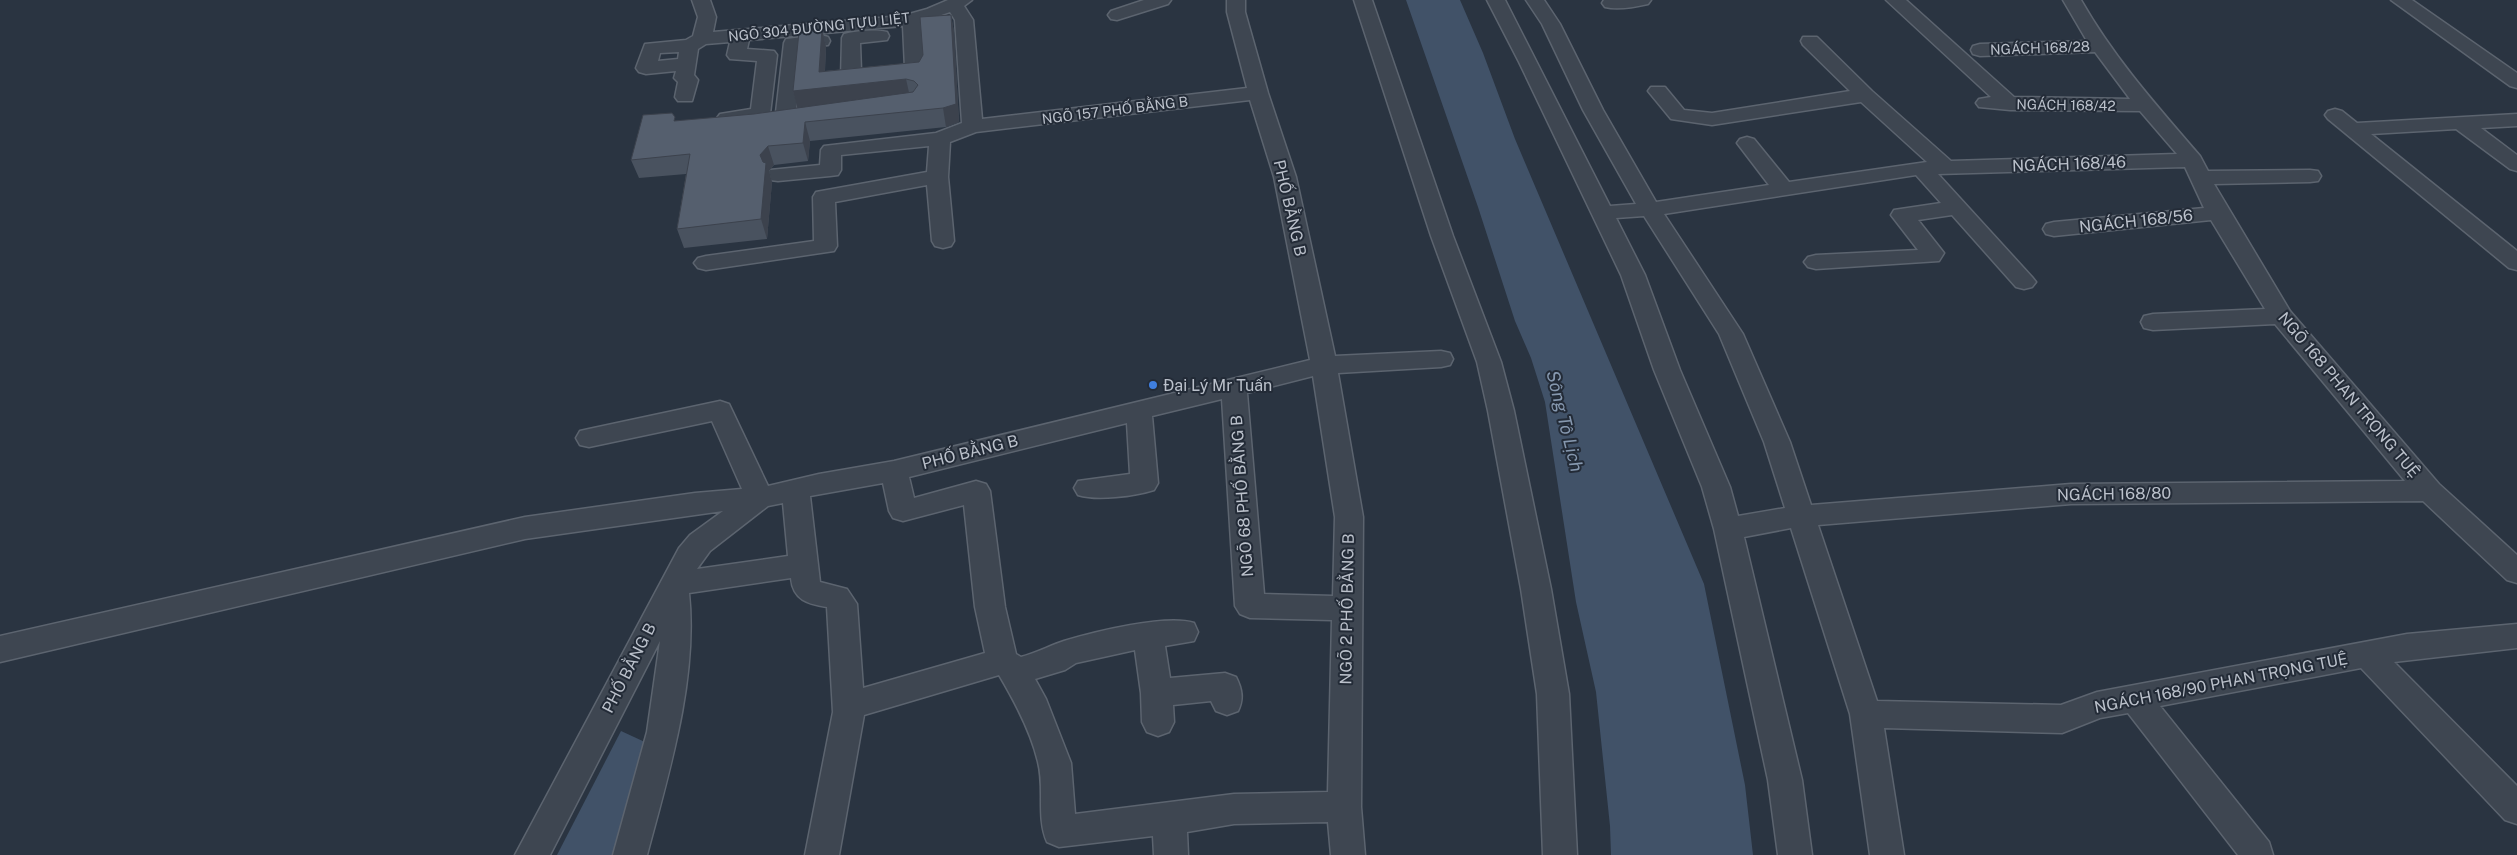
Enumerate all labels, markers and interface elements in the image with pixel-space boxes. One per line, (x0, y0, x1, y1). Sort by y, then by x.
street label: NGÕ 304 ĐƯỜNG TỰU LIỆT (727, 8, 911, 44)
street label: NGÁCH 168/28 (1990, 37, 2090, 58)
street label: NGÕ 157 PHỐ BẰNG B (1041, 90, 1189, 127)
street label: NGÁCH 168/42 (2016, 95, 2116, 114)
street label: NGÁCH 168/46 (2012, 152, 2126, 175)
street label: PHỐ BẰNG B (1270, 157, 1313, 258)
street label: NGÁCH 168/56 (2078, 205, 2194, 236)
street label: NGÕ 168 PHAN TRỌNG TUỆ (2274, 308, 2425, 482)
water label: Sông Tô Lịch (1542, 368, 1588, 474)
place label: Đại Lý Mr Tuấn (1163, 376, 1272, 395)
marker: Đại Lý Mr Tuấn (1147, 379, 1159, 391)
street label: NGÕ 68 PHỐ BẰNG B (1224, 415, 1257, 578)
street label: PHỐ BẰNG B (919, 428, 1020, 473)
street label: NGÁCH 168/80 (2057, 483, 2171, 504)
street label: NGÕ 2 PHỐ BẰNG B (1333, 533, 1358, 685)
street label: PHỐ BẰNG B (596, 618, 660, 716)
street label: NGÁCH 168/90 PHAN TRỌNG TUỆ (2093, 648, 2349, 717)

